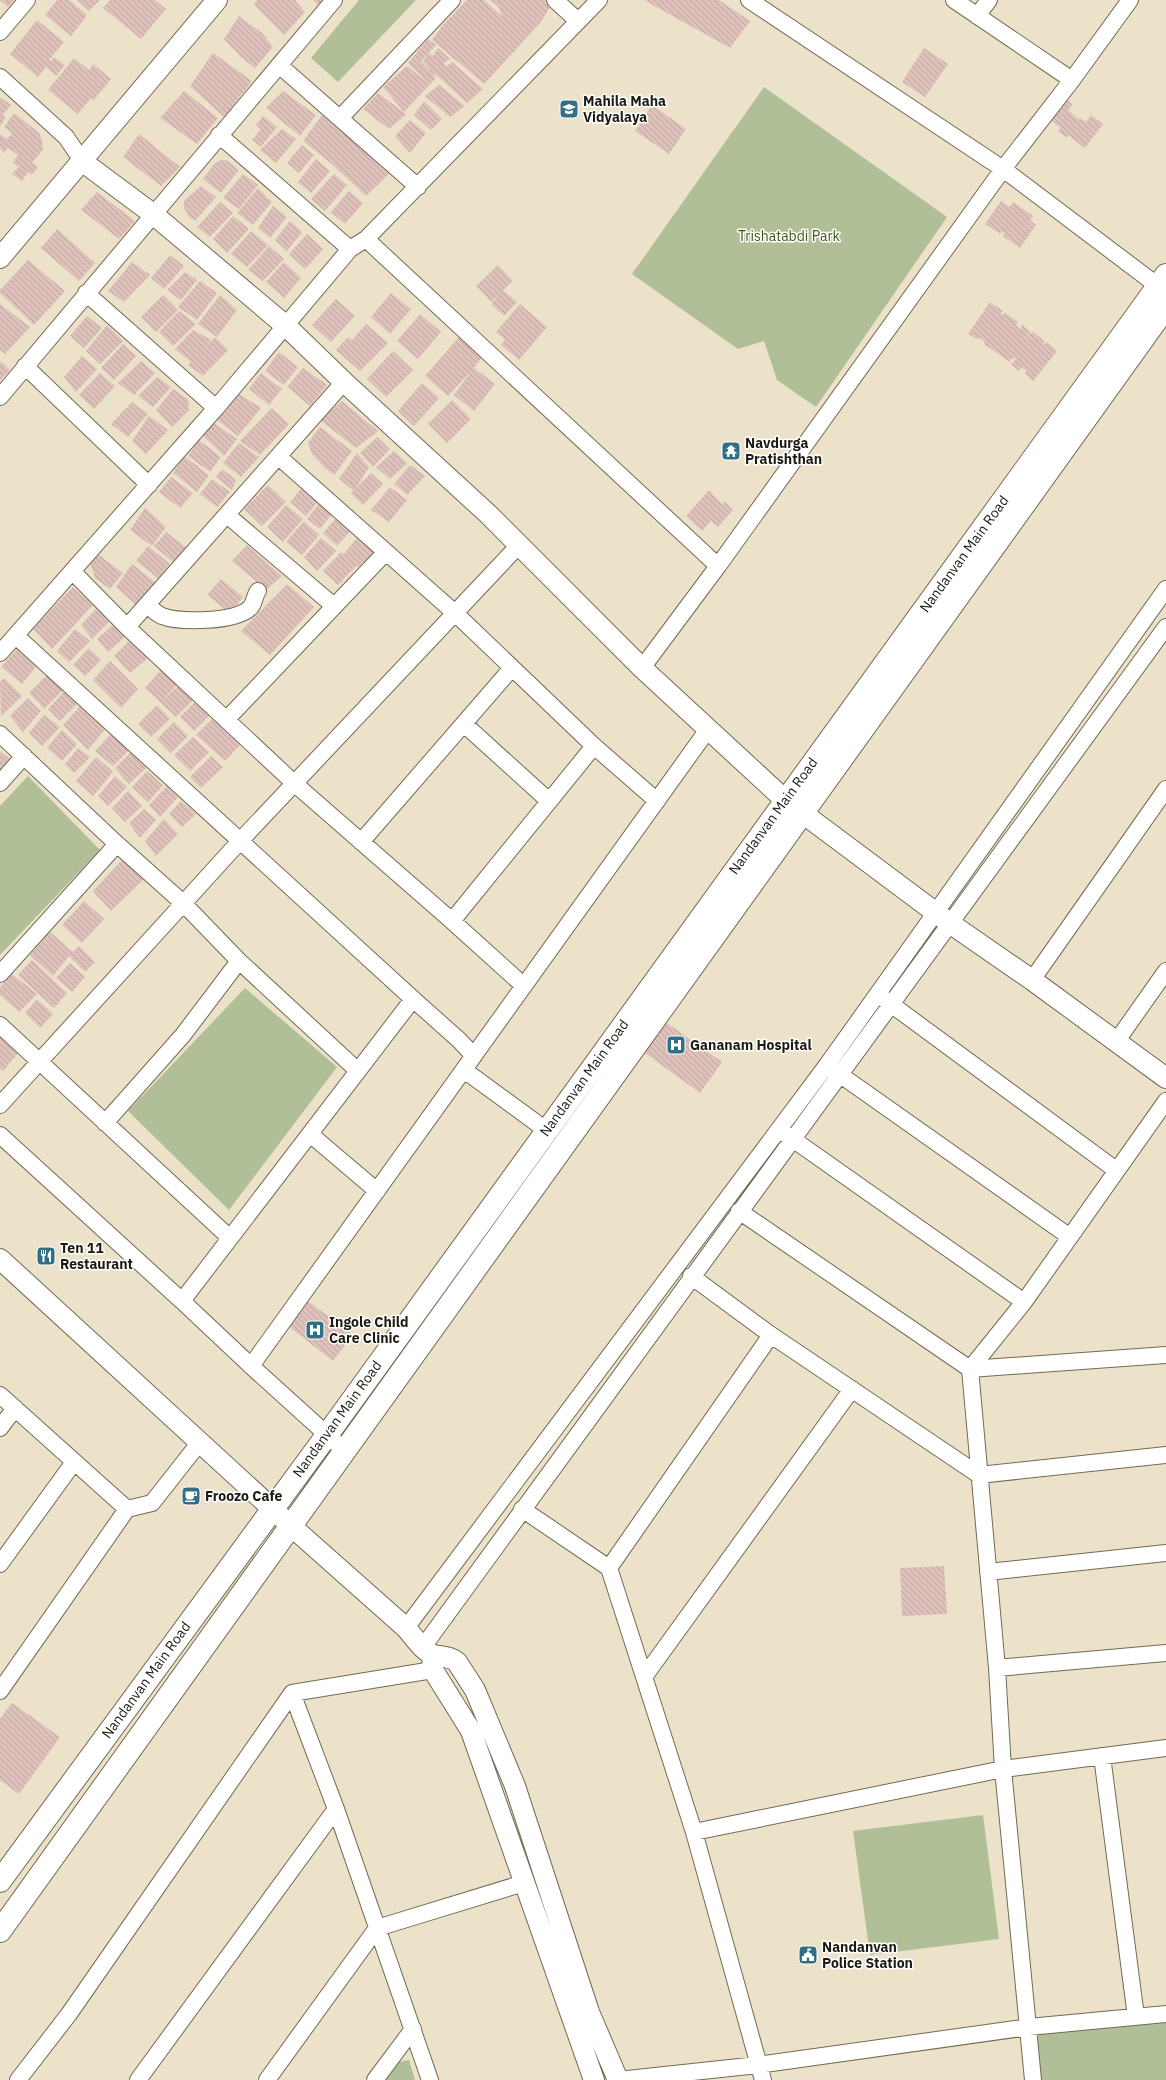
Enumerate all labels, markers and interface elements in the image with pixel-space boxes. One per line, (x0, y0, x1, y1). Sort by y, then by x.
place label: Mahila Maha Vidyalaya (583, 92, 666, 126)
school or university icon: Mahila Maha Vidyalaya (558, 98, 580, 120)
park label: Trishatabdi Park (738, 227, 841, 245)
place label: Navdurga Pratishthan (745, 434, 822, 468)
temple icon: Navdurga Pratishthan (720, 440, 742, 462)
street label: Nandanvan Main Road (916, 492, 1012, 616)
street label: Nandanvan Main Road (725, 754, 821, 878)
street label: Nandanvan Main Road (536, 1016, 632, 1140)
hospital icon: Gananam Hospital (665, 1034, 687, 1056)
place label: Gananam Hospital (690, 1036, 812, 1054)
place label: Ten 11 Restaurant (60, 1239, 133, 1273)
restaurant icon: Ten 11 Restaurant (35, 1245, 57, 1267)
place label: Ingole Child Care Clinic (329, 1313, 409, 1347)
hospital icon: Ingole Child Care Clinic (304, 1319, 326, 1341)
street label: Nandanvan Main Road (289, 1357, 385, 1481)
cafe icon: Froozo Cafe (180, 1485, 202, 1507)
place label: Froozo Cafe (205, 1487, 282, 1505)
street label: Nandanvan Main Road (98, 1618, 194, 1742)
place label: Nandanvan Police Station (822, 1938, 913, 1972)
public building icon: Nandanvan Police Station (797, 1944, 819, 1966)

